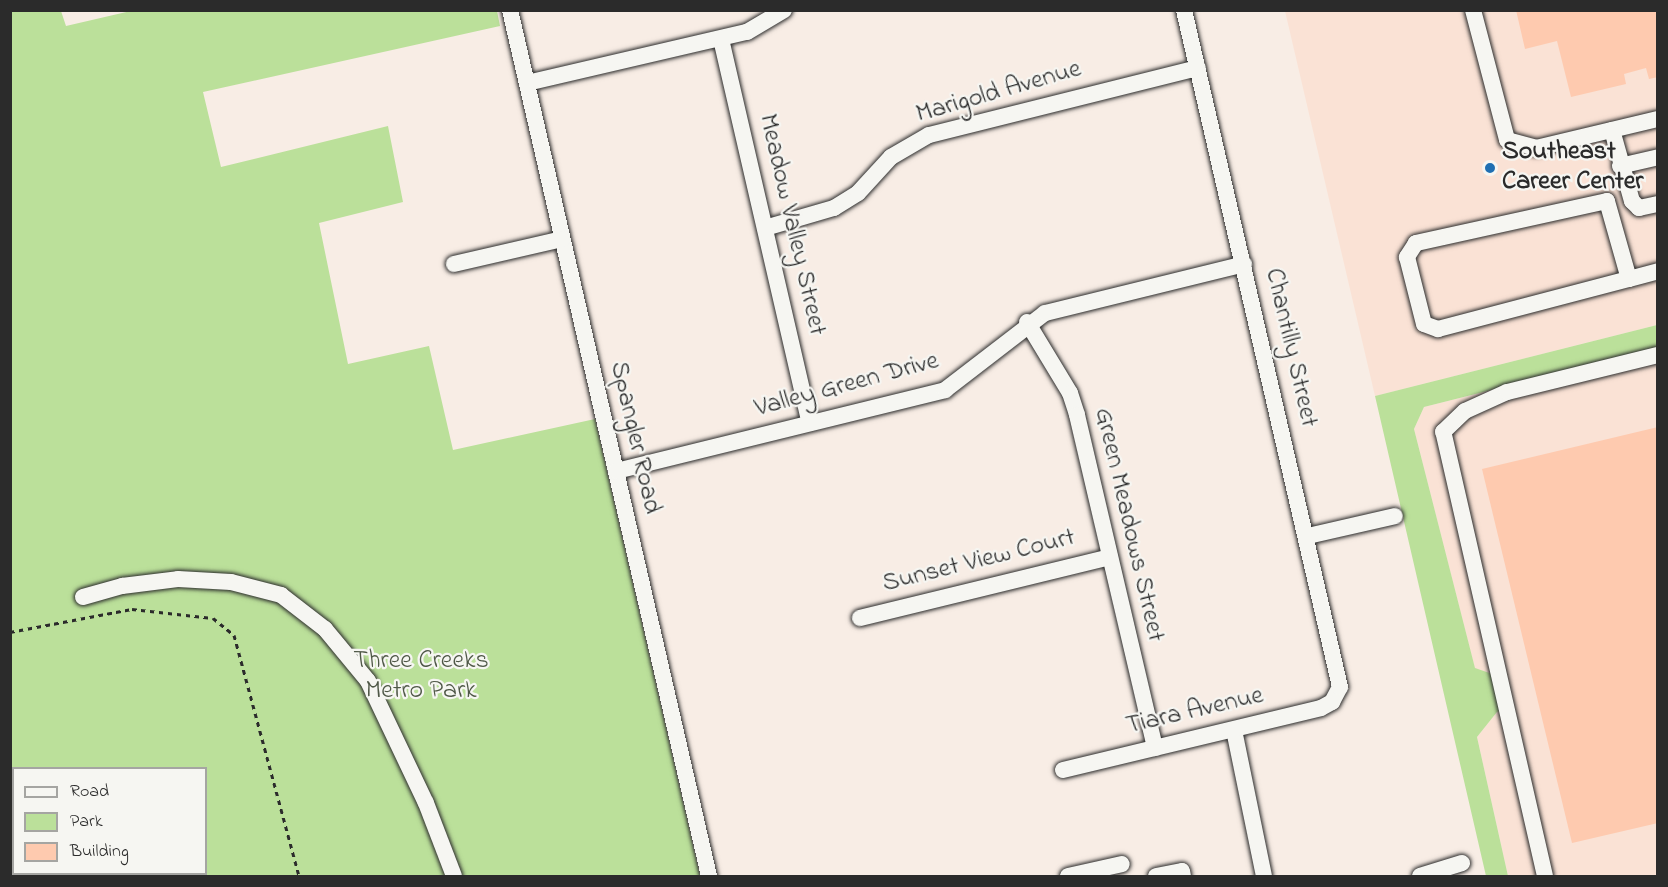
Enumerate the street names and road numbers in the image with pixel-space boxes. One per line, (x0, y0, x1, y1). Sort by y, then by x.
street label: Marigold Avenue (913, 55, 1085, 131)
street label: Meadow Valley Street (750, 111, 832, 339)
street label: Chantilly Street (1257, 266, 1323, 430)
street label: Valley Green Drive (752, 346, 942, 426)
street label: Spangler Road (601, 359, 667, 517)
street label: Green Meadows Street (1086, 405, 1170, 645)
street label: Sunset View Court (880, 523, 1078, 601)
street label: Tiara Avenue (1123, 681, 1267, 743)

